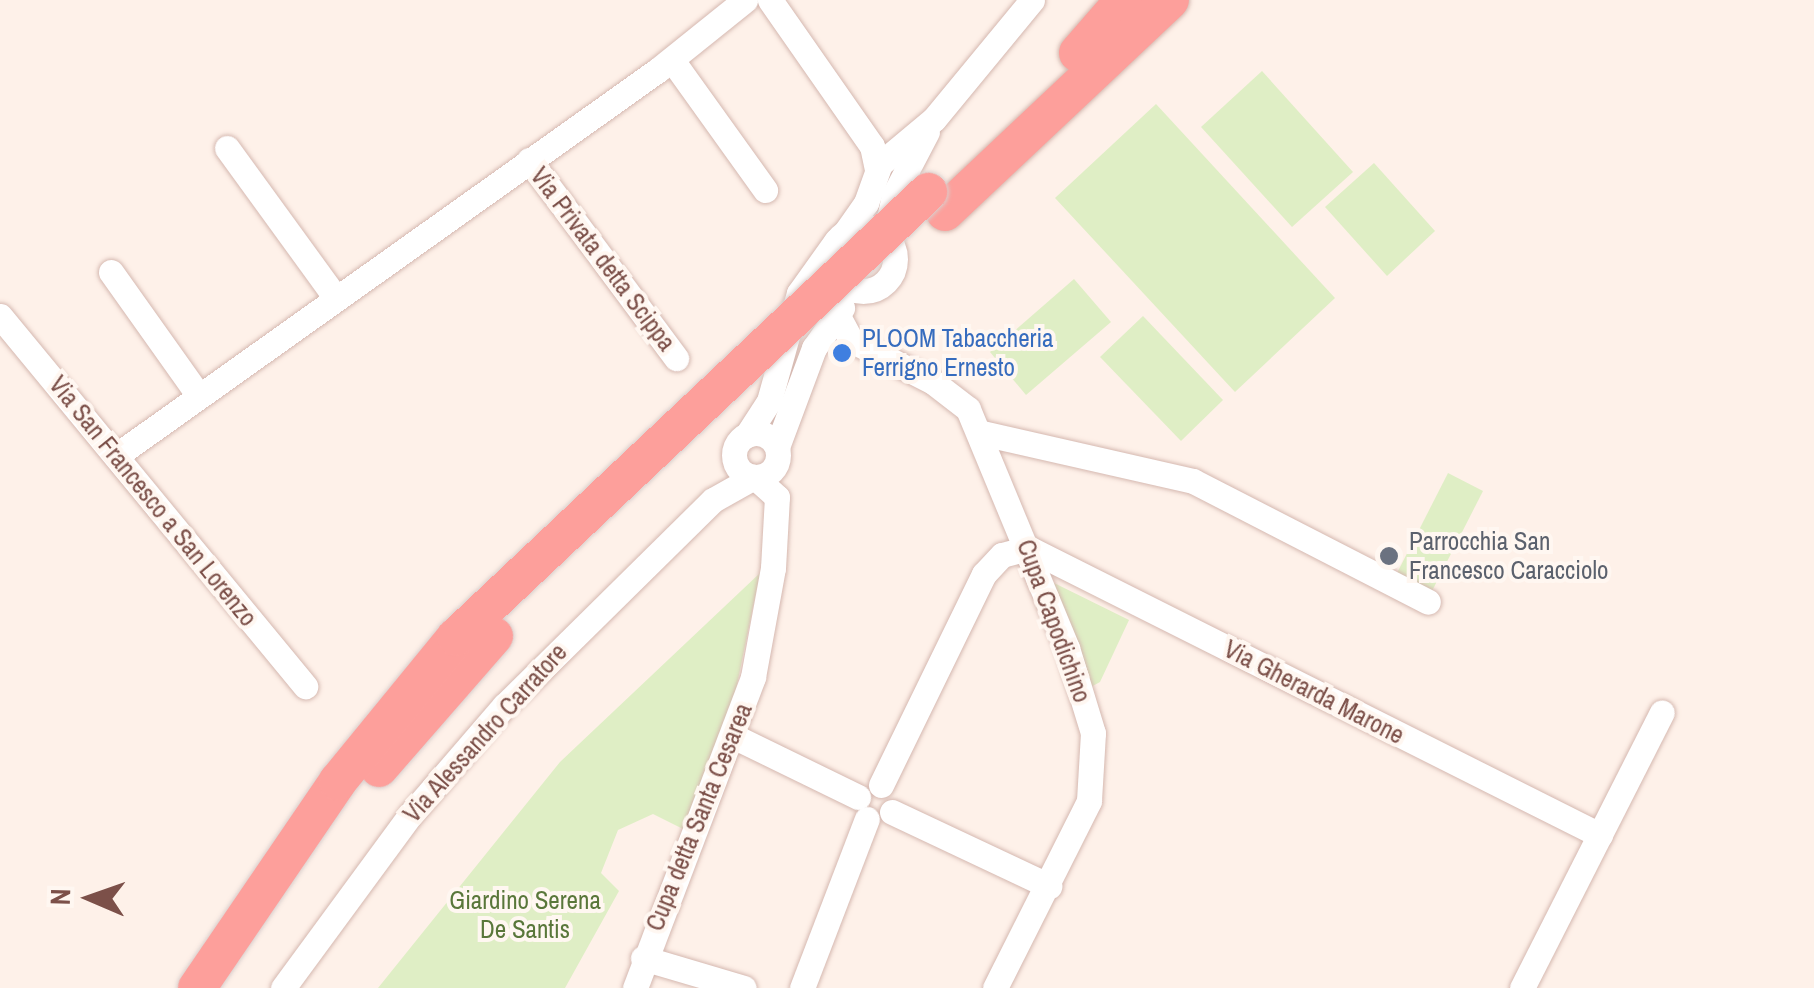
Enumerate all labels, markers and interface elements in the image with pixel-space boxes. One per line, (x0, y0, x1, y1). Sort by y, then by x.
street label: Via Privata detta Scippa (524, 161, 682, 357)
place label: PLOOM Tabaccheria Ferrigno Ernesto (862, 324, 1054, 383)
marker: PLOOM Tabaccheria Ferrigno Ernesto (831, 342, 853, 364)
street label: Via San Francesco a San Lorenzo (43, 370, 263, 632)
place label: Parrocchia San Francesco Caracciolo (1409, 527, 1608, 586)
street label: Cupa Capodichino (1011, 536, 1097, 706)
marker: Parrocchia San Francesco Caracciolo (1378, 545, 1400, 567)
street label: Via Gherarda Marone (1219, 634, 1409, 750)
street label: Via Alessandro Carratore (397, 637, 573, 829)
street label: Cupa detta Santa Cesarea (640, 699, 758, 935)
north arrow (40, 848, 140, 948)
park label: Giardino Serena De Santis (449, 886, 601, 945)
text: N (41, 888, 79, 906)

